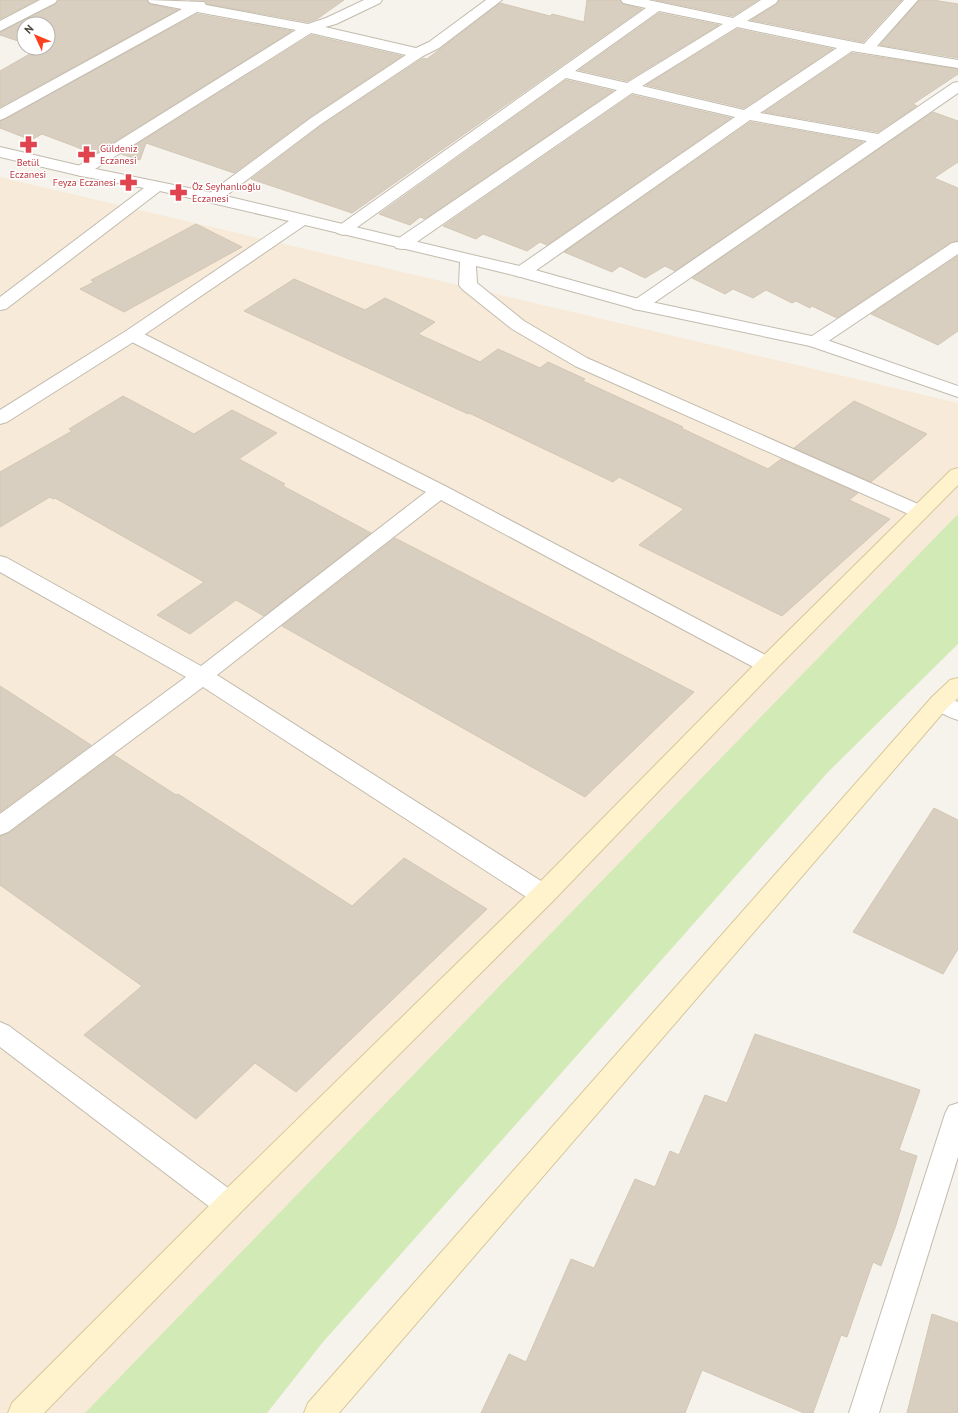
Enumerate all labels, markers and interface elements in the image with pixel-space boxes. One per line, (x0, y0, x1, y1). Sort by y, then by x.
north arrow (16, 16, 56, 56)
text: N (21, 22, 36, 37)
pharmacy icon: Betül Eczanesi (18, 135, 38, 155)
place label: Güldeniz Eczanesi (100, 142, 138, 167)
pharmacy icon: Güldeniz Eczanesi (77, 144, 97, 164)
place label: Betül Eczanesi (10, 156, 46, 181)
pharmacy icon: Feyza Eczanesi (119, 172, 139, 192)
place label: Feyza Eczanesi (53, 176, 116, 189)
place label: Öz Seyhanlıoğlu Eczanesi (192, 180, 261, 205)
pharmacy icon: Öz Seyhanlıoğlu Eczanesi (169, 182, 189, 202)

